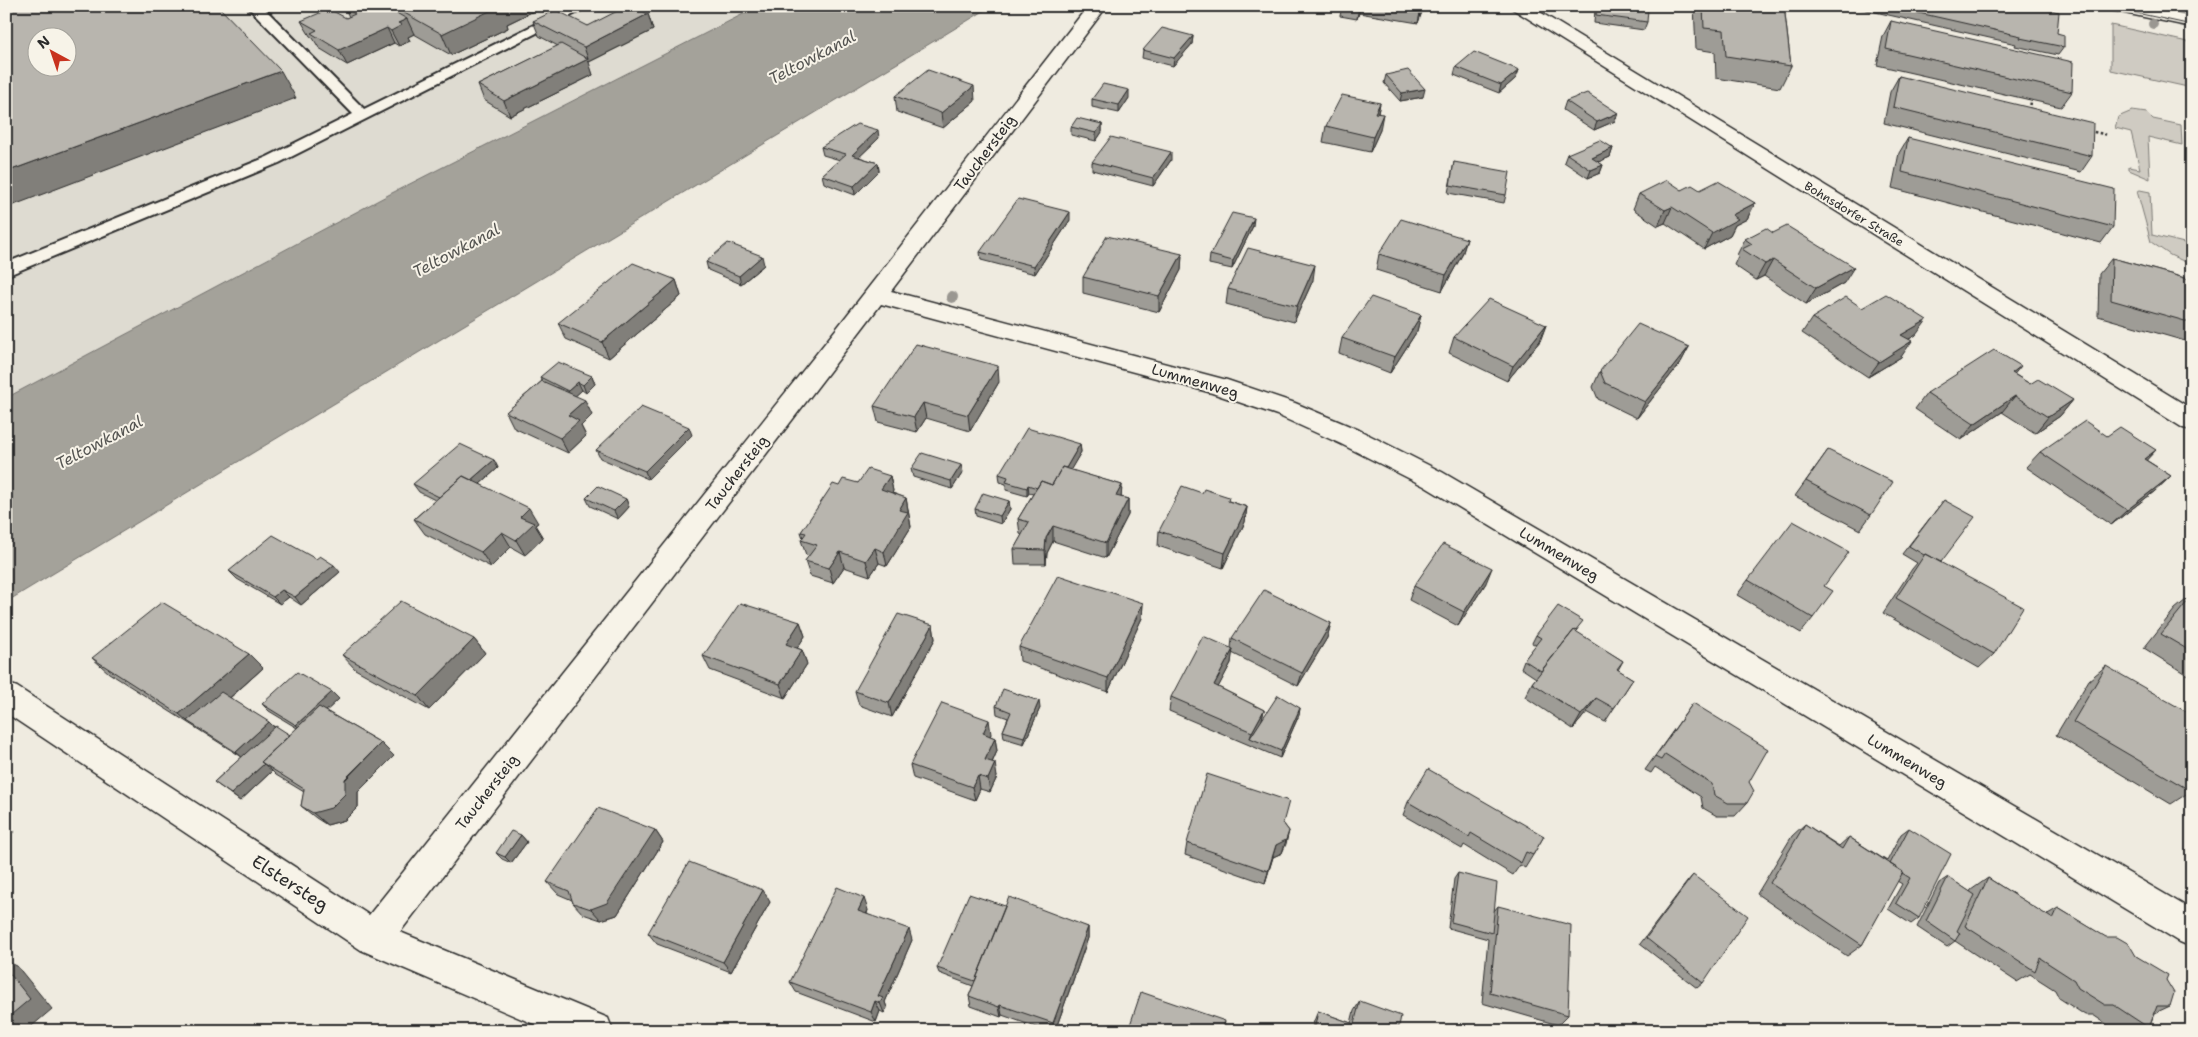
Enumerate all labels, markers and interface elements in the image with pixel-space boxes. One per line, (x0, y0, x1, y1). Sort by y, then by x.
water label: Teltowkanal (765, 26, 859, 89)
north arrow (28, 28, 78, 78)
text: N (34, 32, 54, 53)
street label: Tauchersteig (950, 111, 1020, 195)
street label: Bohnsdorfer Straße (1801, 178, 1907, 250)
water label: Teltowkanal (409, 219, 503, 282)
street label: Lummenweg (1149, 359, 1241, 403)
water label: Teltowkanal (52, 411, 146, 474)
street label: Tauchersteig (701, 431, 773, 515)
street label: Lummenweg (1515, 522, 1603, 586)
street label: Lummenweg (1863, 729, 1951, 793)
street label: Tauchersteig (451, 750, 523, 834)
street label: Elstersteg (247, 849, 333, 917)

